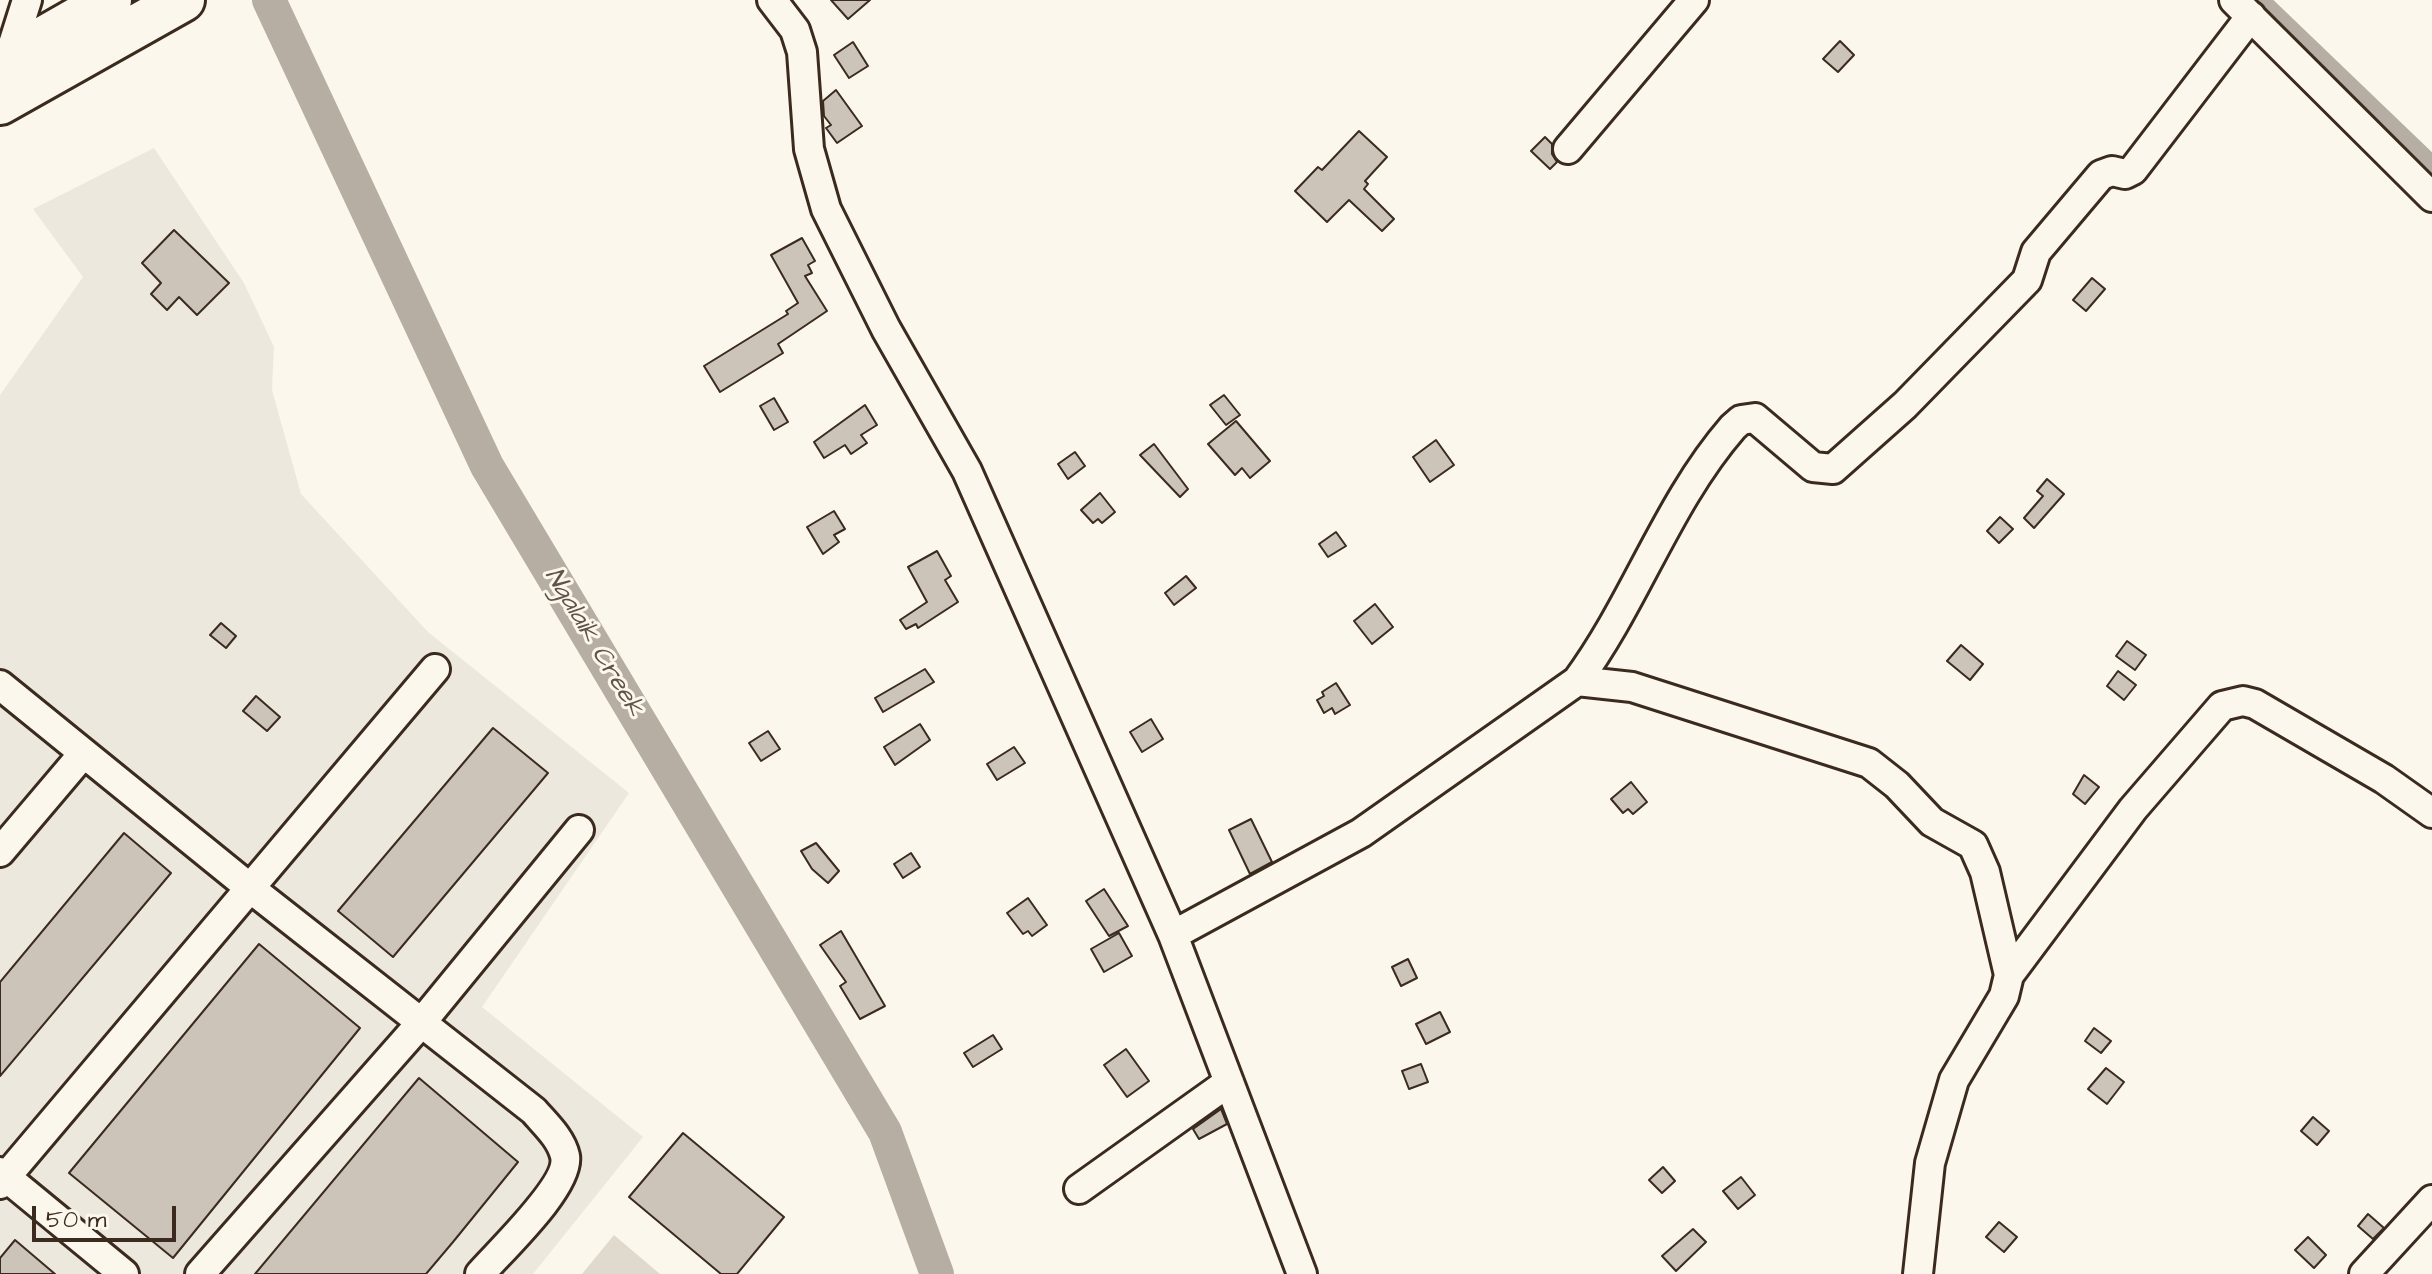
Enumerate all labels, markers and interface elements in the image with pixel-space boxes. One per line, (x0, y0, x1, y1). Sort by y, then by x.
water label: Ngalaik Creek (537, 563, 649, 723)
scale bar (36, 1190, 180, 1240)
text: 50 m (46, 1203, 106, 1237)

